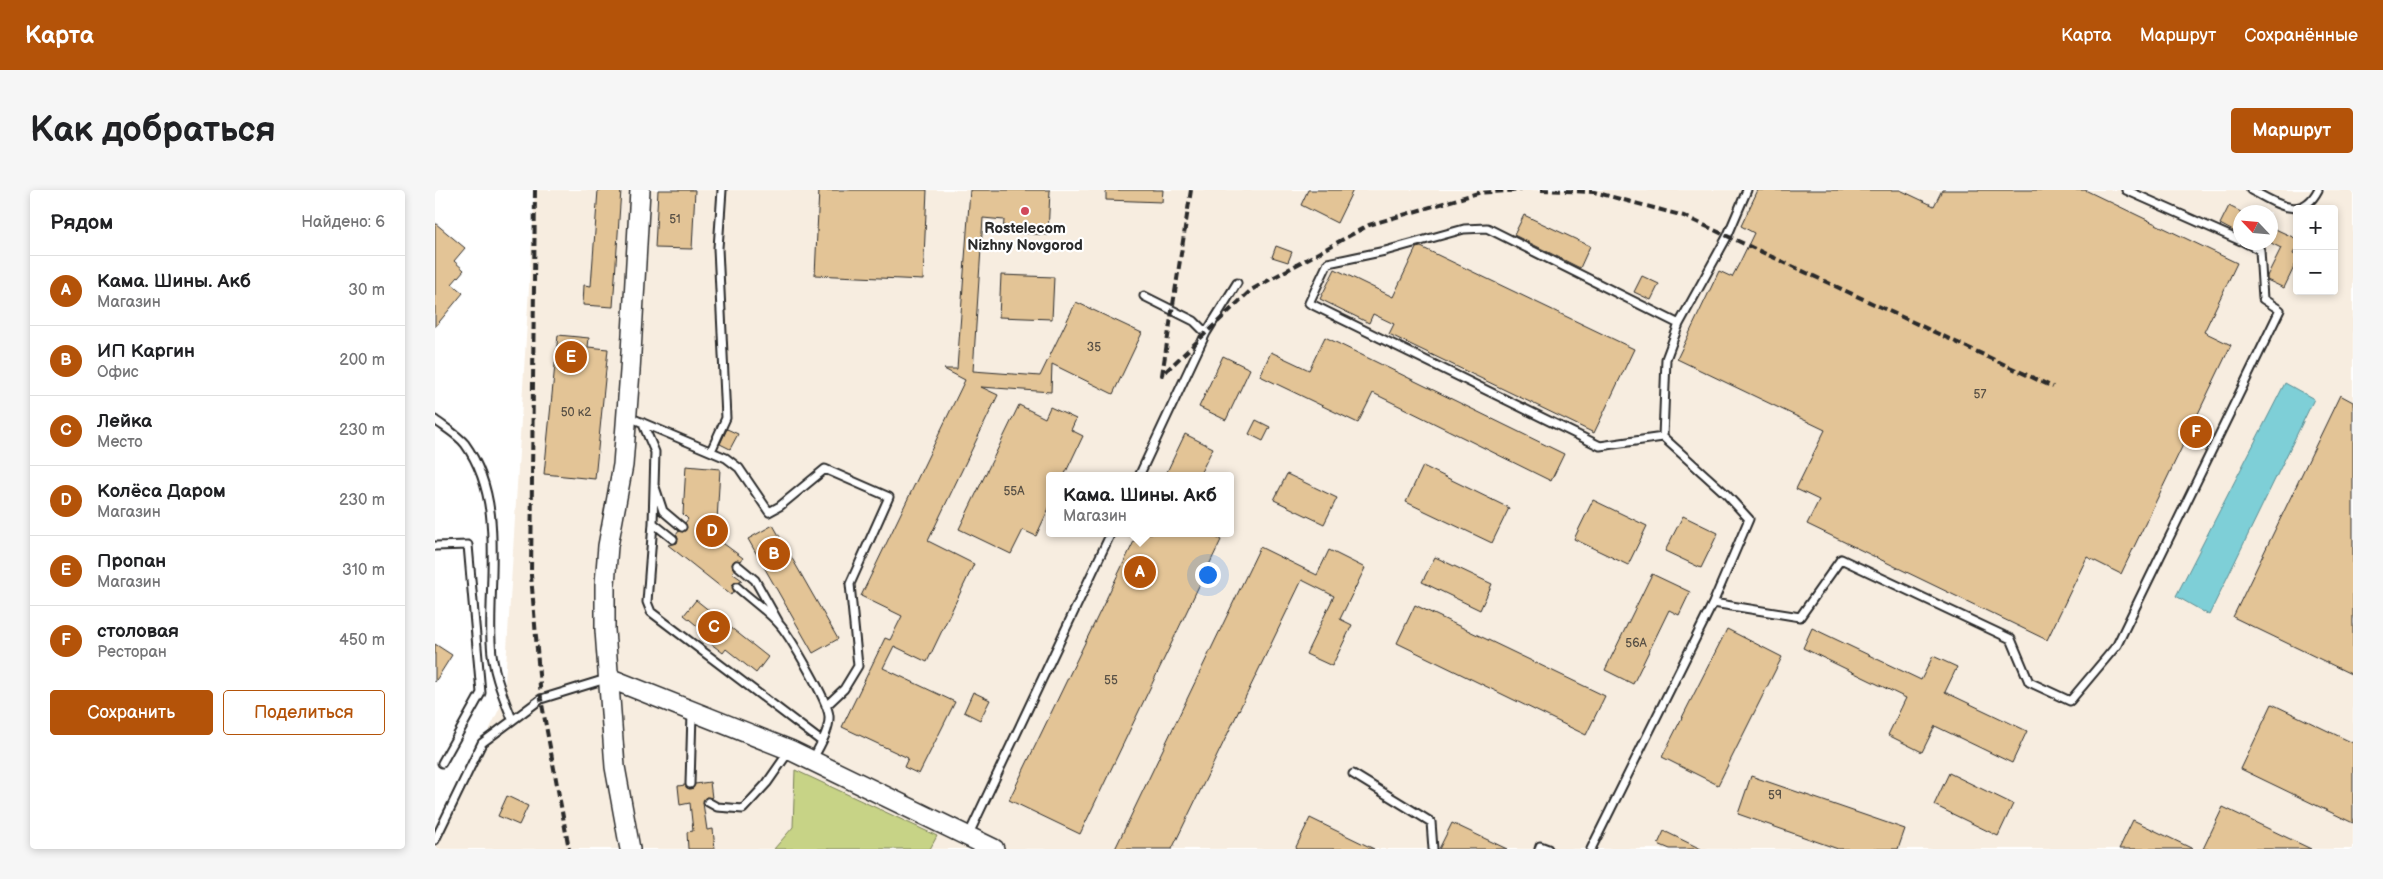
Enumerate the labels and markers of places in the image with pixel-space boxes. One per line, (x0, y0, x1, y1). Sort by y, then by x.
marker: Rostelecom Nizhny Novgorod (1019, 205, 1031, 217)
place label: Rostelecom Nizhny Novgorod (967, 219, 1083, 255)
pin: E (555, 338, 587, 376)
pin: F (2180, 413, 2212, 451)
pin: D (696, 512, 728, 550)
pin: B (758, 535, 790, 573)
pin: A (1124, 553, 1156, 591)
pin: C (698, 608, 730, 646)

